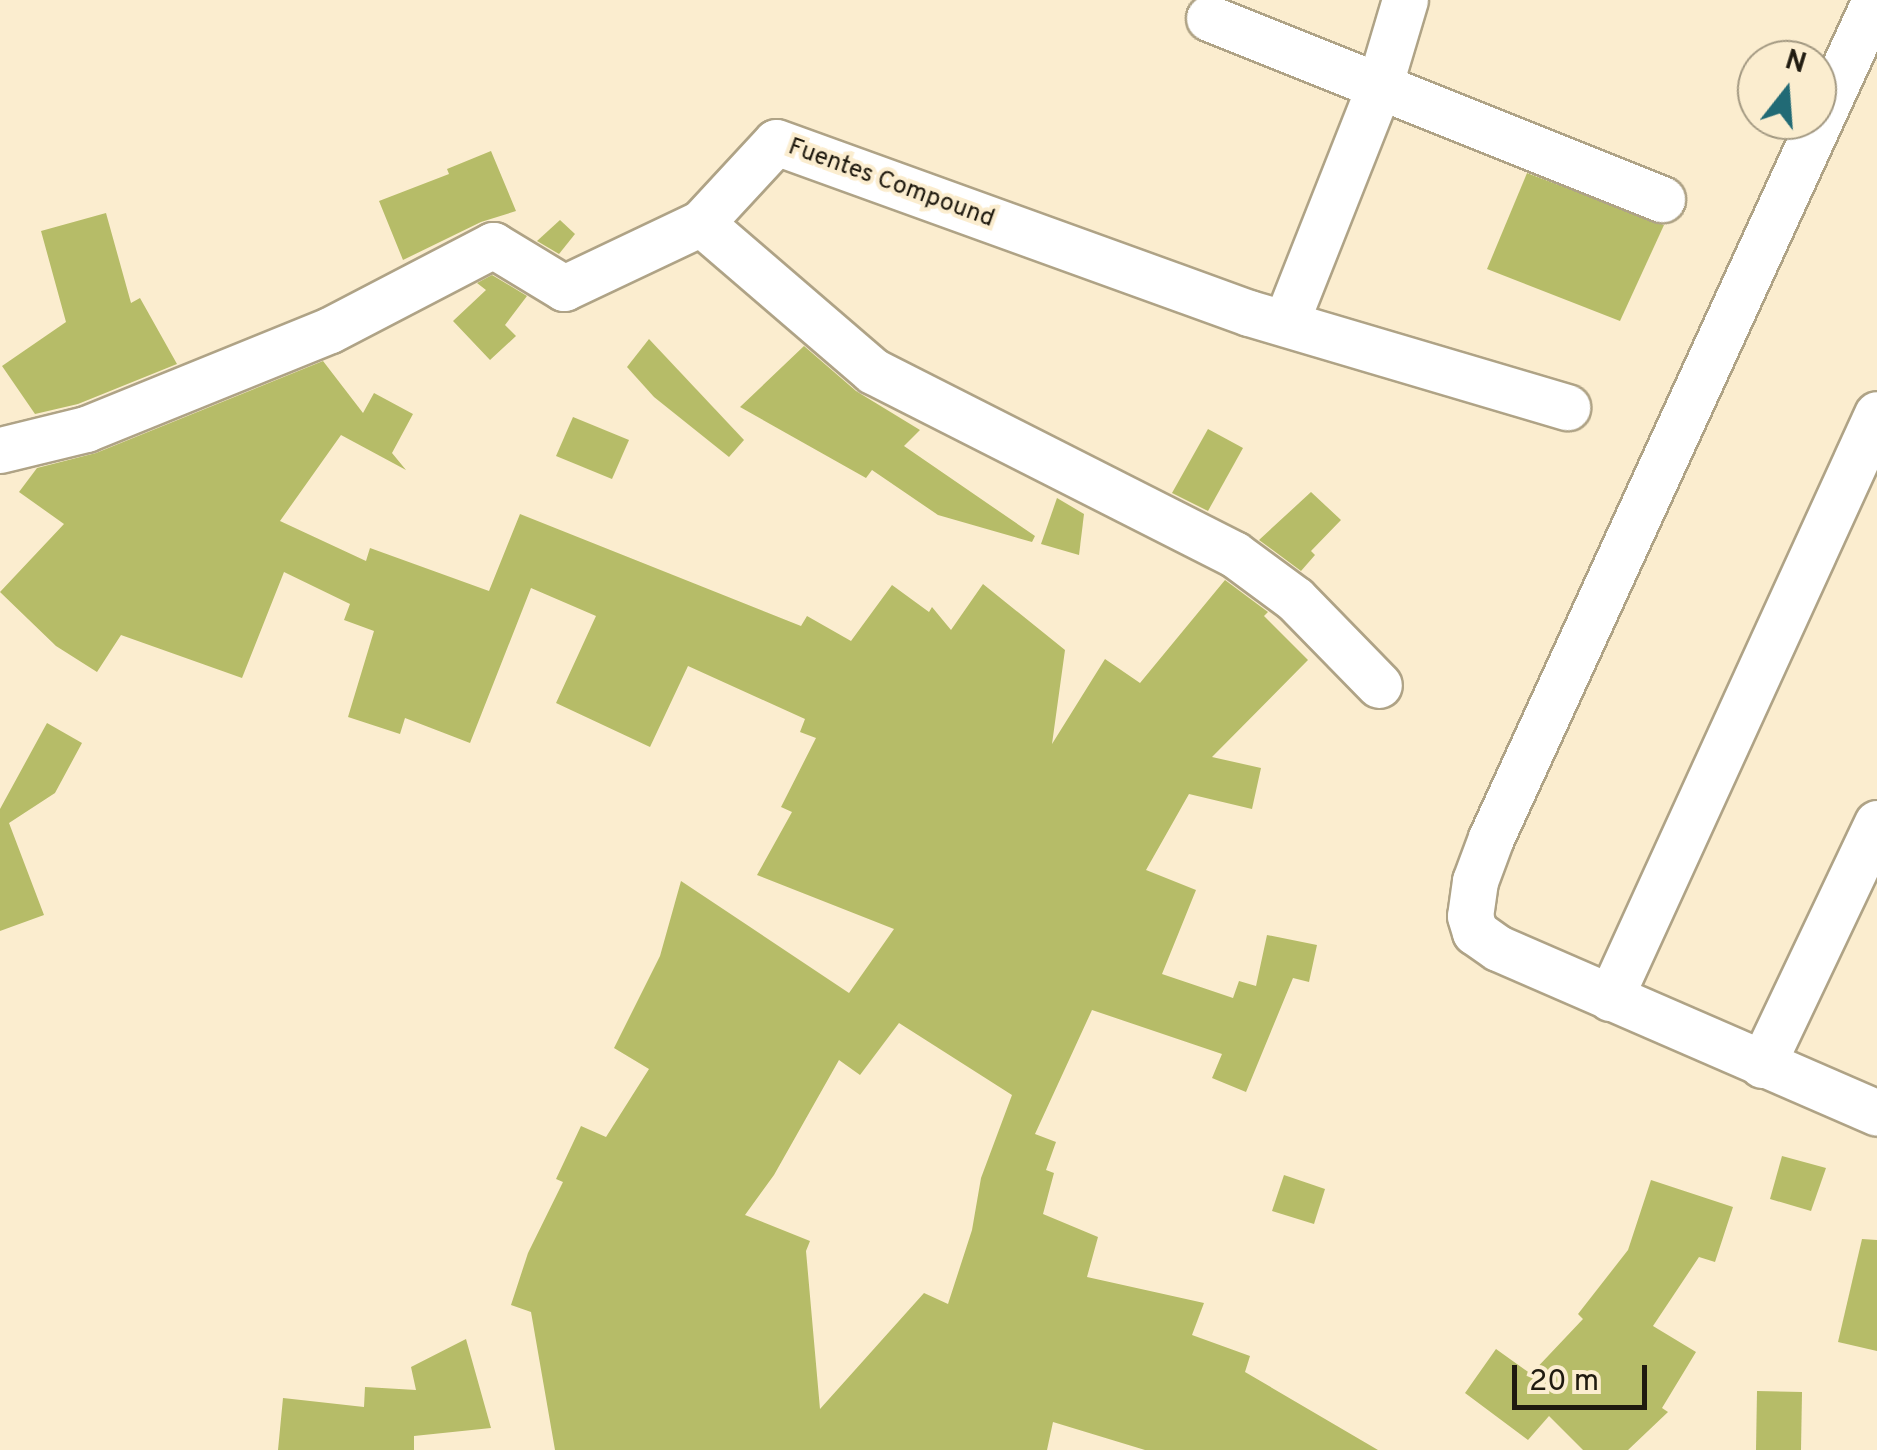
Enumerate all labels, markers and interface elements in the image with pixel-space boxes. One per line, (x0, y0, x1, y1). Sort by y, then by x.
north arrow (1737, 40, 1837, 140)
text: N (1780, 43, 1810, 83)
street label: Fuentes Compound (784, 133, 998, 235)
scale bar (1517, 1345, 1652, 1407)
text: 20 m (1529, 1364, 1599, 1401)

